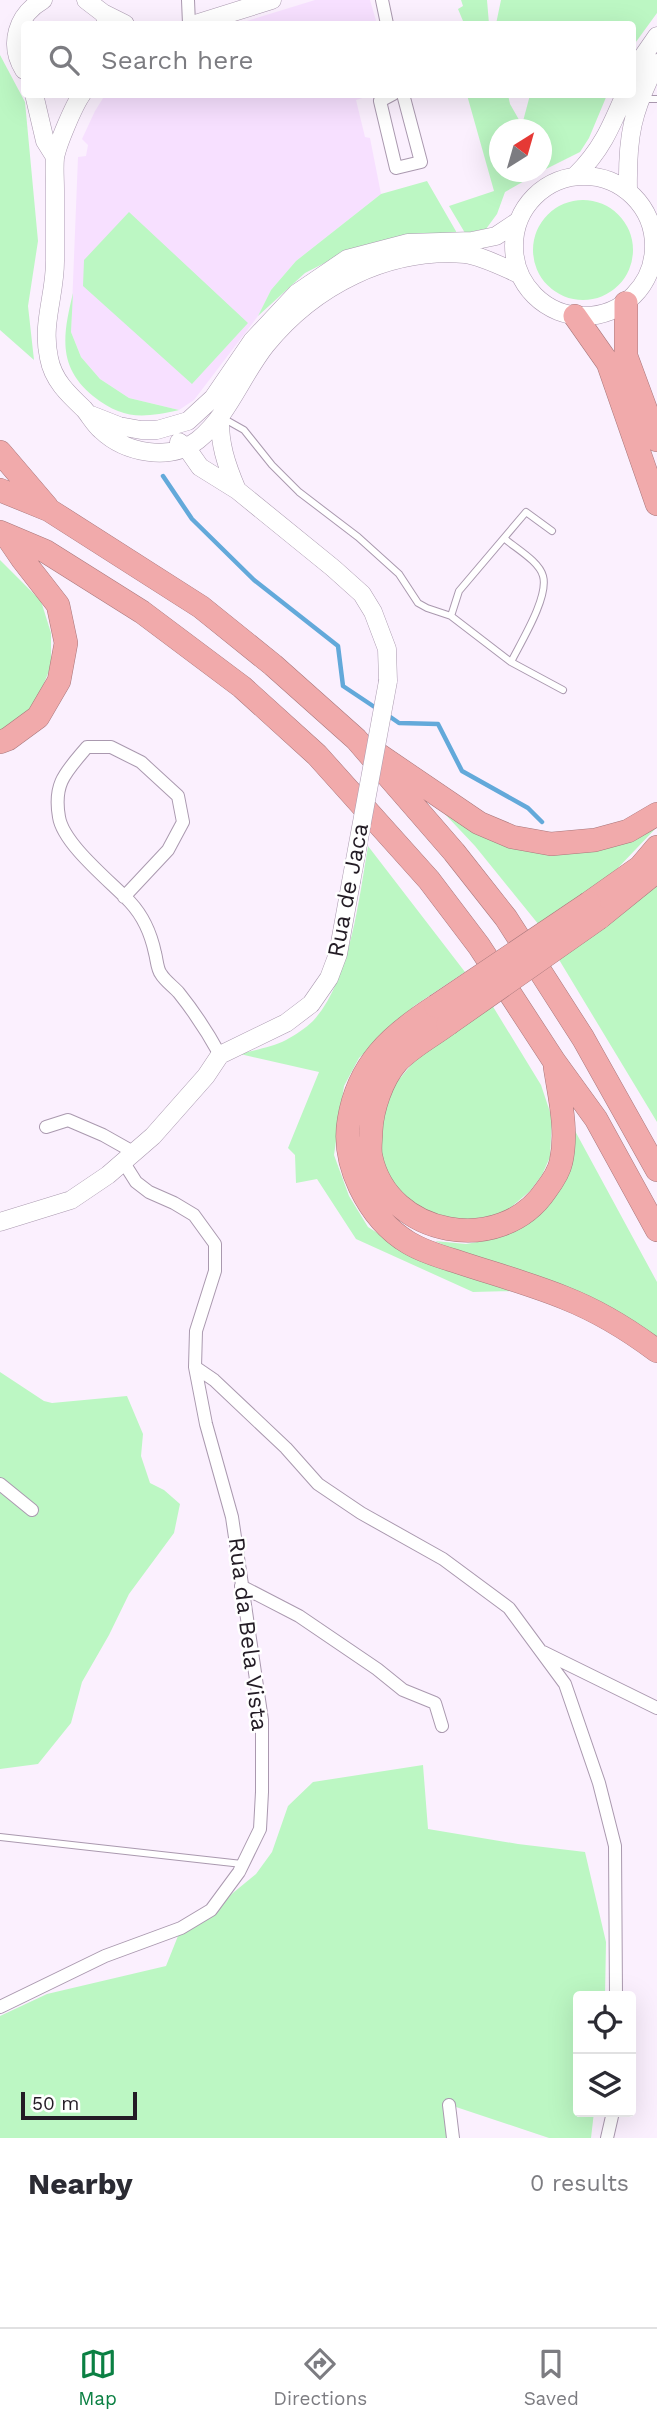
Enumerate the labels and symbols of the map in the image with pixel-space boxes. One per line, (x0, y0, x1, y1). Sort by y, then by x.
north arrow (489, 119, 552, 182)
street label: Rua de Jaca (322, 821, 374, 959)
street label: Rua da Bela Vista (223, 1536, 273, 1732)
scale bar (21, 2089, 136, 2121)

